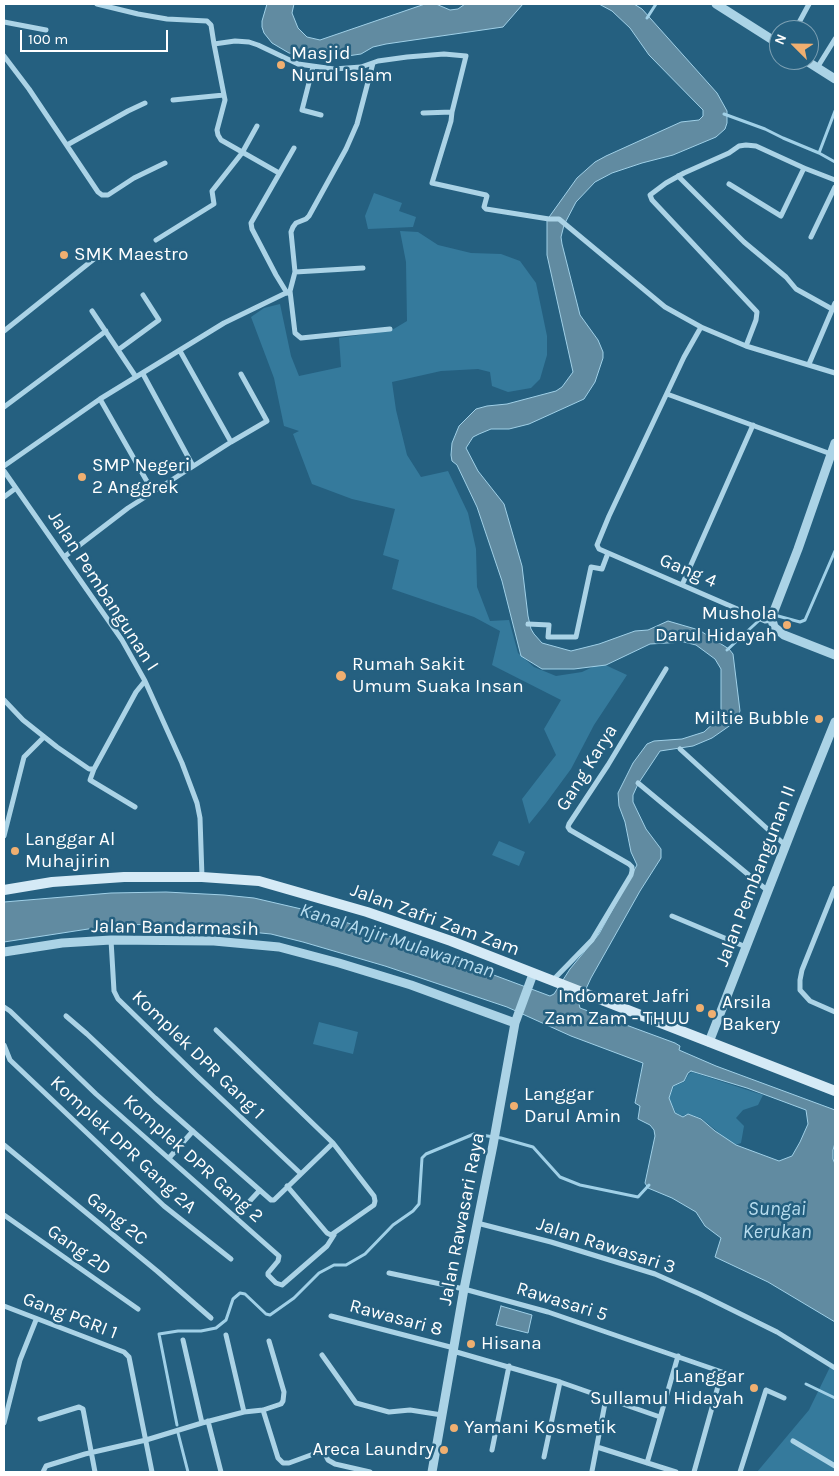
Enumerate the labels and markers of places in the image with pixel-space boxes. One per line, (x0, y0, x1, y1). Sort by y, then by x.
place label: Masjid Nurul Islam (291, 43, 393, 87)
marker: Masjid Nurul Islam (275, 59, 287, 71)
place label: SMK Maestro (74, 244, 188, 266)
marker: SMK Maestro (58, 249, 70, 261)
place label: SMP Negeri 2 Anggrek (92, 455, 190, 499)
marker: SMP Negeri 2 Anggrek (76, 471, 88, 483)
place label: Mushola Darul Hidayah (655, 603, 777, 647)
marker: Mushola Darul Hidayah (781, 619, 793, 631)
place label: Rumah Sakit Umum Suaka Insan (352, 654, 524, 698)
marker: Rumah Sakit Umum Suaka Insan (334, 669, 348, 683)
place label: Miltie Bubble (694, 708, 809, 730)
marker: Miltie Bubble (813, 713, 825, 725)
place label: Langgar Al Muhajirin (25, 829, 115, 873)
marker: Langgar Al Muhajirin (9, 845, 21, 857)
place label: Indomaret Jafri Zam Zam - THUU (544, 986, 690, 1030)
place label: Arsila Bakery (722, 992, 780, 1036)
marker: Indomaret Jafri Zam Zam - THUU (694, 1002, 706, 1014)
marker: Arsila Bakery (706, 1008, 718, 1020)
place label: Langgar Darul Amin (524, 1084, 621, 1128)
marker: Langgar Darul Amin (508, 1100, 520, 1112)
place label: Hisana (481, 1333, 542, 1355)
marker: Hisana (465, 1338, 477, 1350)
place label: Langgar Sullamul Hidayah (590, 1366, 744, 1410)
marker: Langgar Sullamul Hidayah (748, 1382, 760, 1394)
place label: Yamani Kosmetik (464, 1417, 617, 1439)
marker: Yamani Kosmetik (448, 1422, 460, 1434)
place label: Areca Laundry (312, 1439, 434, 1461)
marker: Areca Laundry (438, 1444, 450, 1456)

